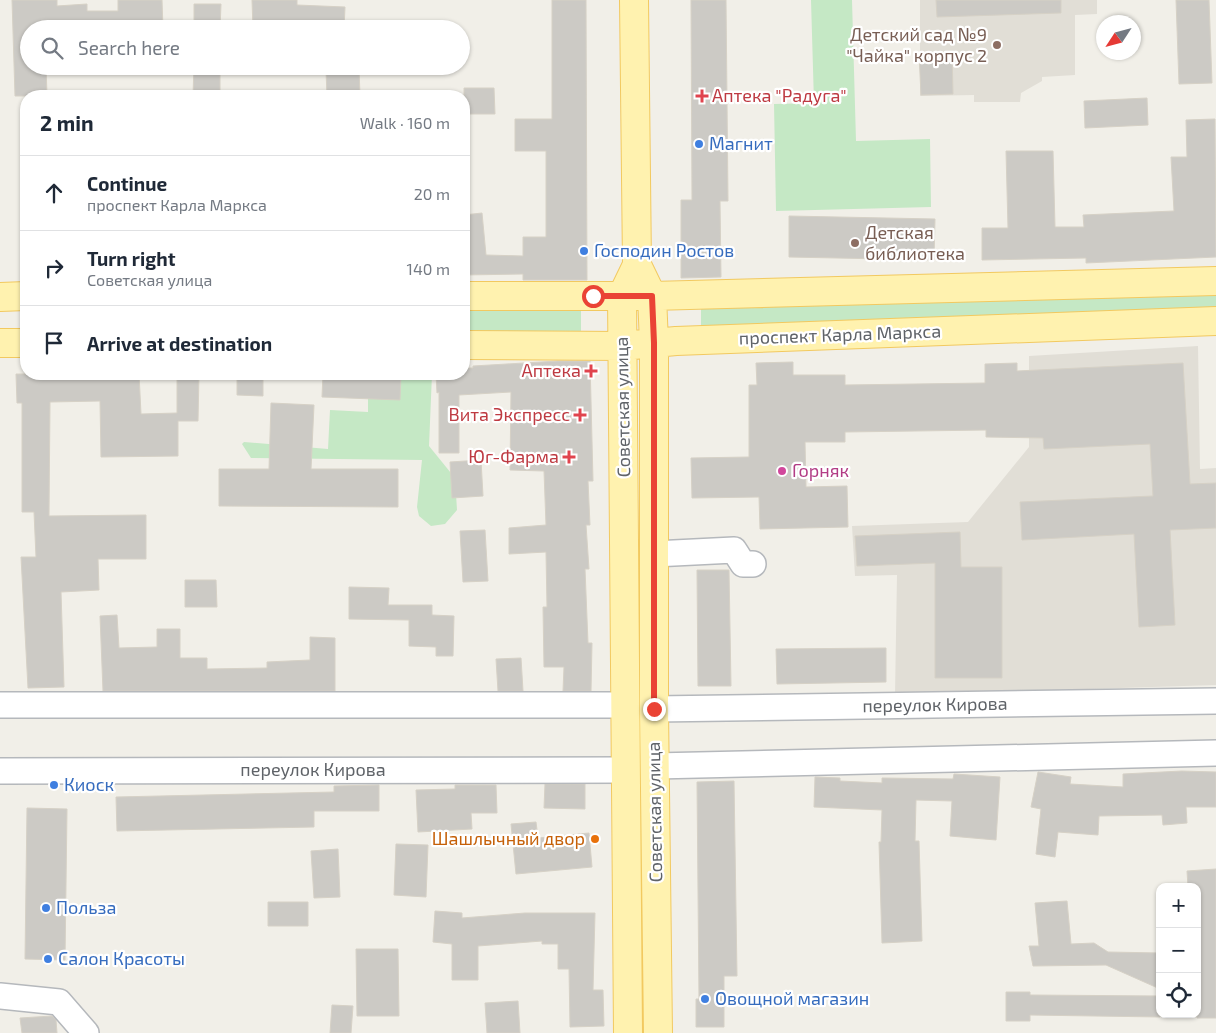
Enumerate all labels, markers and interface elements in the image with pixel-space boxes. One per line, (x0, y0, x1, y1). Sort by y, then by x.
north arrow (1096, 15, 1141, 60)
search box (20, 20, 470, 75)
place label: Детский сад №9 "Чайка" корпус 2 (846, 23, 987, 66)
icon: search (38, 34, 66, 62)
text: Search here (78, 36, 180, 59)
marker: Детский сад №9 "Чайка" корпус 2 (991, 39, 1003, 51)
place label: Аптека "Радуга" (712, 84, 847, 106)
marker: Аптека "Радуга" (696, 90, 708, 102)
text: 2 min (40, 110, 94, 135)
text: Walk · 160 m (360, 113, 450, 132)
place label: Магнит (709, 132, 773, 154)
marker: Магнит (693, 138, 705, 150)
text: Continue (87, 172, 167, 195)
icon: ahead (40, 179, 68, 207)
text: 20 m (414, 184, 450, 203)
text: проспект Карла Маркса (87, 195, 267, 214)
place label: Детская библиотека (865, 221, 965, 264)
marker: Детская библиотека (849, 237, 861, 249)
place label: Господин Ростов (594, 239, 734, 261)
marker: Господин Ростов (578, 245, 590, 257)
text: Turn right (87, 247, 175, 270)
icon: right (40, 254, 68, 282)
text: 140 m (407, 259, 450, 278)
text: Советская улица (87, 270, 212, 289)
route start (582, 285, 605, 308)
street label: проспект Карла Маркса (738, 319, 941, 349)
icon: arrive (40, 329, 68, 357)
text: Arrive at destination (87, 332, 272, 355)
street label: Советская улица (610, 336, 634, 478)
place label: Аптека (521, 359, 581, 381)
marker: Аптека (585, 365, 597, 377)
place label: Вита Экспресс (449, 403, 570, 425)
marker: Вита Экспресс (574, 409, 586, 421)
place label: Юг-Фарма (468, 445, 559, 467)
marker: Юг-Фарма (563, 451, 575, 463)
place label: Горняк (792, 459, 850, 481)
marker: Горняк (776, 465, 788, 477)
street label: переулок Кирова (862, 692, 1008, 716)
route end (643, 698, 666, 721)
street label: Советская улица (642, 741, 666, 883)
street label: переулок Кирова (240, 758, 386, 780)
place label: Киоск (64, 773, 114, 795)
marker: Киоск (48, 779, 60, 791)
place label: Шашлычный двор (432, 827, 585, 849)
marker: Шашлычный двор (589, 833, 601, 845)
map controls (1156, 883, 1201, 1018)
button: + (1156, 883, 1201, 928)
place label: Польза (56, 896, 116, 918)
marker: Польза (40, 902, 52, 914)
button: − (1156, 928, 1201, 973)
place label: Салон Красоты (58, 947, 185, 969)
marker: Салон Красоты (42, 953, 54, 965)
button: locate (1156, 973, 1201, 1018)
place label: Овощной магазин (715, 987, 869, 1009)
marker: Овощной магазин (699, 993, 711, 1005)

